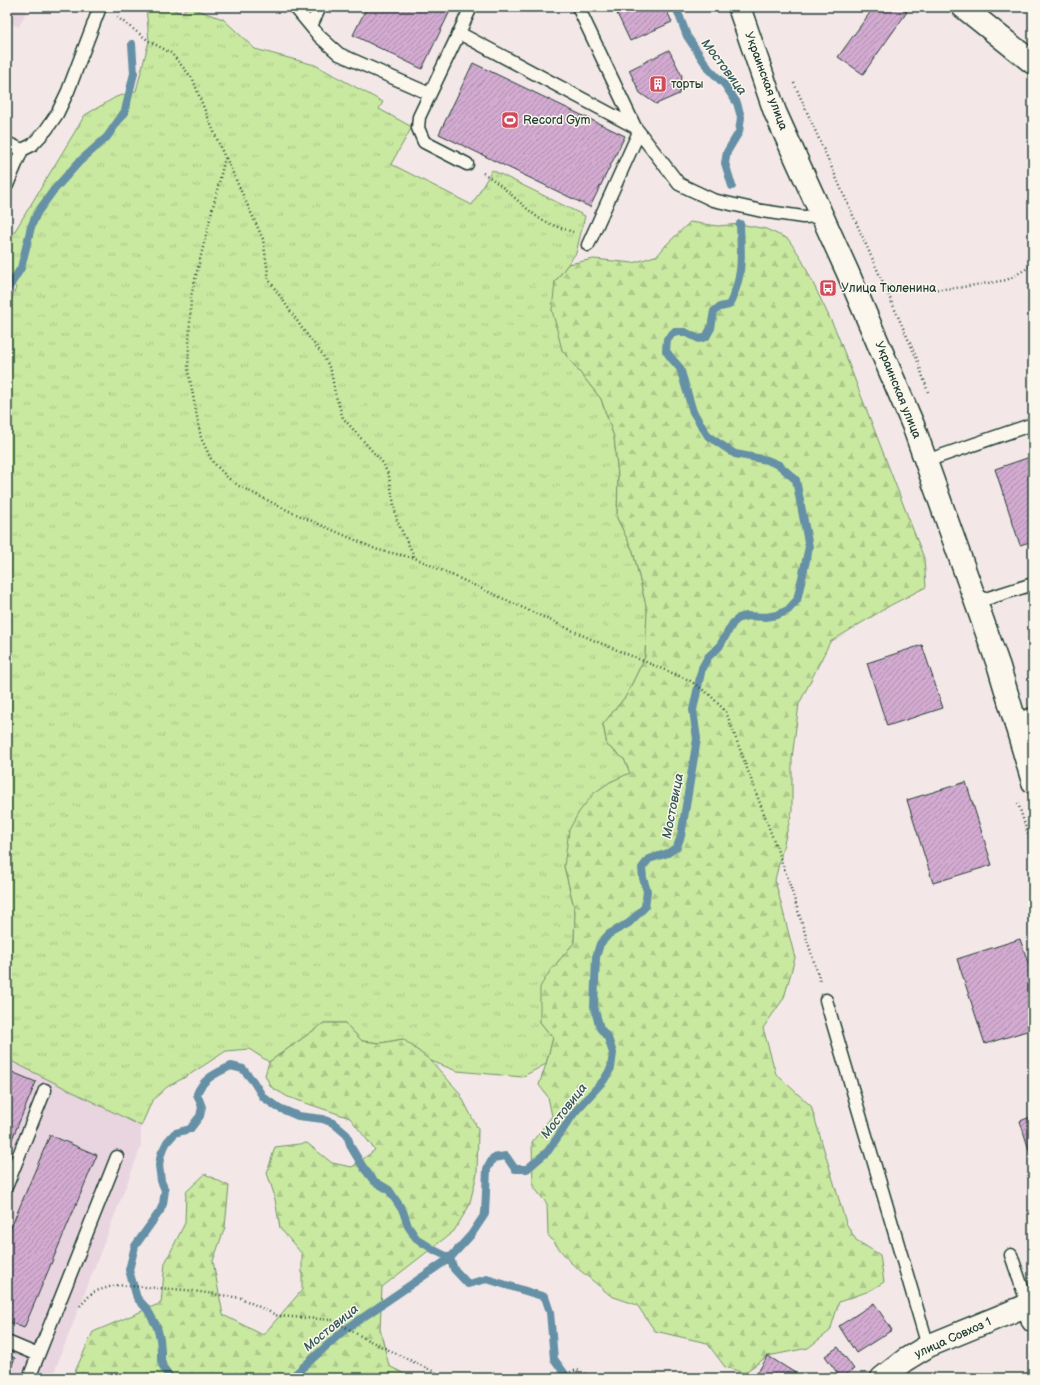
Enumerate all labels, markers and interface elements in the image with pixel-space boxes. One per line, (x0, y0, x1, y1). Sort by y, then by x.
street label: Украинская улица (741, 30, 791, 132)
water label: Мостовица (698, 36, 751, 99)
building icon: торты (648, 74, 668, 94)
place label: торты (671, 77, 703, 92)
sports icon: Record Gym (500, 110, 520, 130)
place label: Record Gym (523, 113, 590, 128)
bus stop icon: Улица Тюленина (818, 278, 838, 298)
place label: Улица Тюленина (841, 281, 936, 296)
street label: Украинская улица (872, 339, 924, 441)
water label: Мостовица (659, 772, 687, 840)
water label: Мостовица (537, 1080, 591, 1142)
water label: Мостовица (300, 1301, 362, 1355)
street label: улица Совхоз 1 (912, 1314, 994, 1362)

